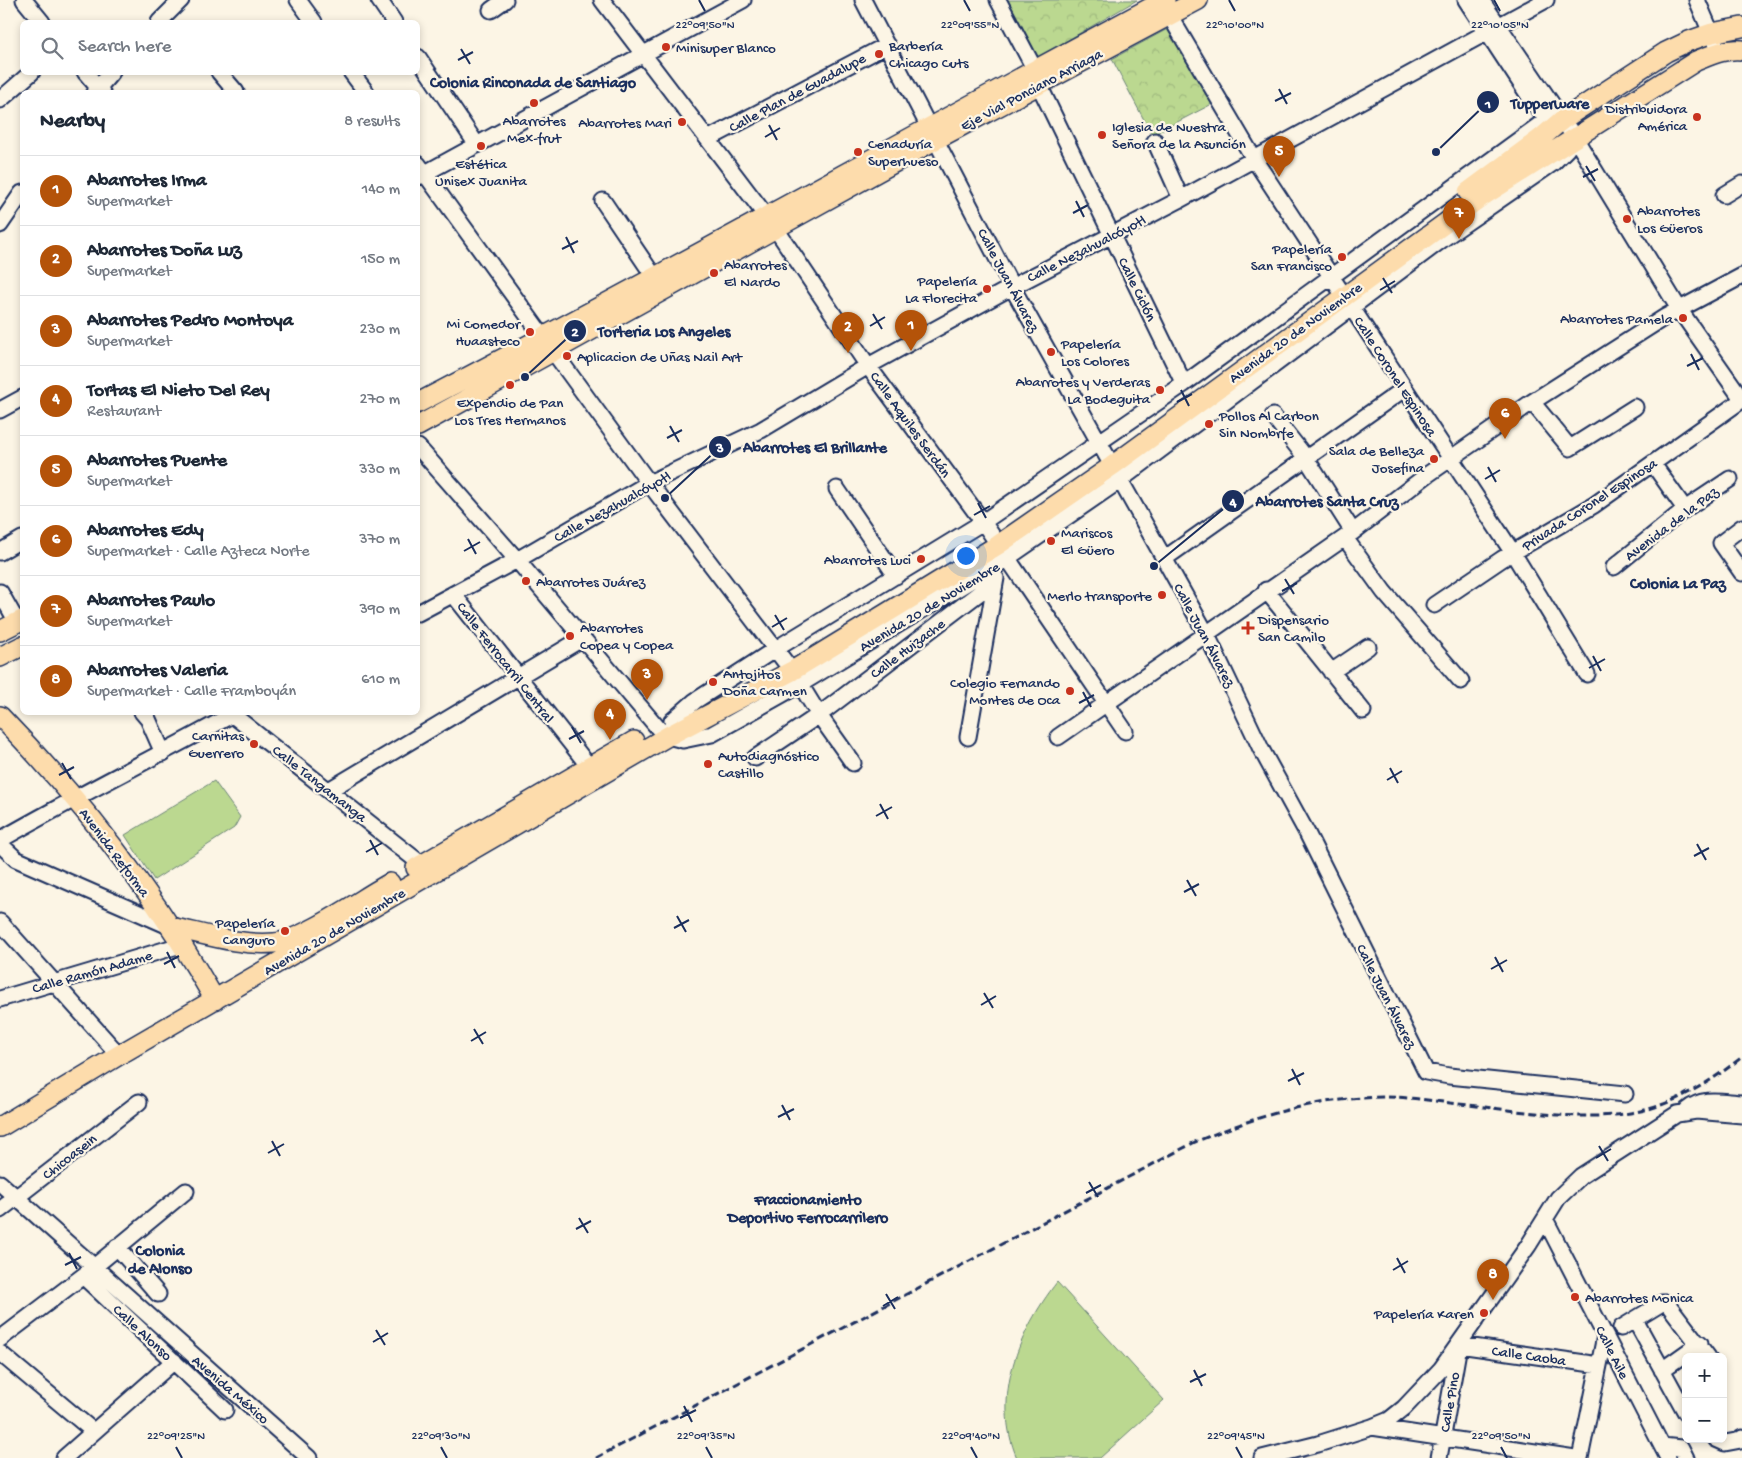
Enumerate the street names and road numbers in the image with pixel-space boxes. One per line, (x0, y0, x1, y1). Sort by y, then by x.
street label: Eje Vial Ponciano Arriaga (958, 45, 1107, 136)
street label: Calle Plan de Guadalupe (726, 50, 870, 137)
street label: Calle Nezahualcóyotl (1024, 212, 1149, 288)
street label: Calle Juan Álvarez (972, 226, 1042, 336)
street label: Calle Ciclón (1113, 255, 1159, 325)
street label: Avenida 20 de Noviembre (1226, 279, 1367, 388)
street label: Calle Coronel Espinosa (1349, 314, 1440, 441)
street label: Calle Aquiles Serdán (865, 369, 954, 482)
street label: Privada Coronel Espinosa (1518, 455, 1662, 557)
street label: Calle Nezahualcóyotl (551, 468, 675, 547)
street label: Avenida de la Paz (1622, 483, 1723, 566)
street label: Avenida 20 de Noviembre (857, 559, 1004, 657)
street label: Calle Juan Álvarez (1168, 581, 1238, 691)
street label: Calle Ferrocarril Central (452, 599, 557, 727)
street label: Calle Huizache (867, 615, 949, 684)
street label: Calle Tangamanga (268, 742, 370, 828)
street label: Avenida Reforma (74, 805, 153, 902)
street label: Avenida 20 de Noviembre (261, 885, 409, 981)
street label: Calle Juan Álvarez (1351, 942, 1420, 1053)
street label: Calle Ramón Adame (30, 947, 155, 999)
street label: Chicoasein (39, 1131, 101, 1184)
street label: Calle Alonso (108, 1301, 175, 1366)
street label: Calle Aile (1590, 1323, 1632, 1383)
street label: Calle Caoba (1490, 1343, 1568, 1371)
street label: Avenida México (187, 1352, 272, 1429)
street label: Calle Pino (1437, 1371, 1465, 1434)

